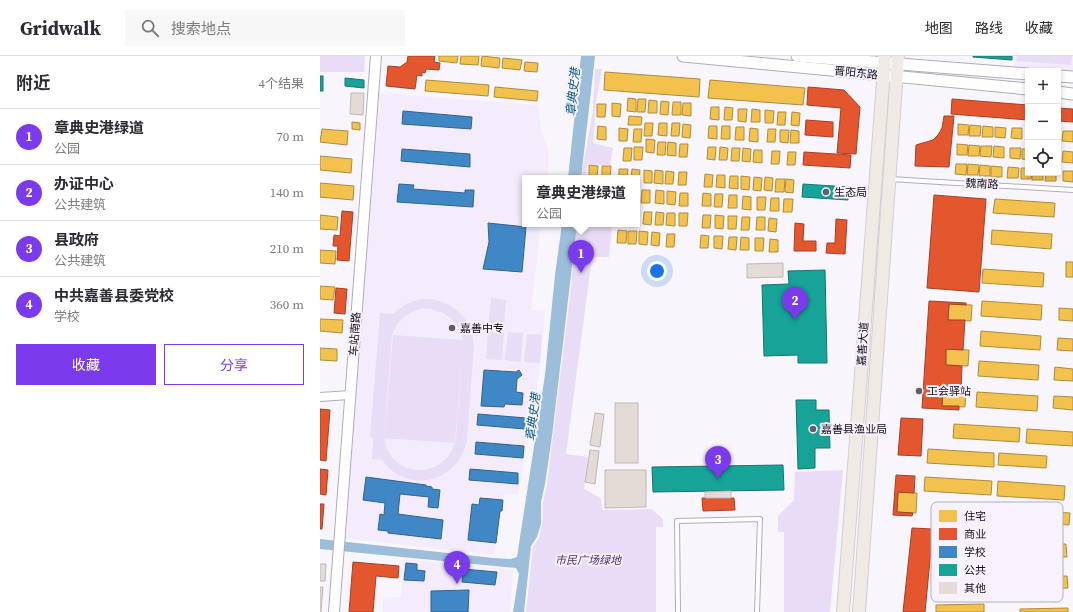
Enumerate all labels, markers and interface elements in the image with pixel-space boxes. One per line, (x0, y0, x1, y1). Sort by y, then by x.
search box (125, 10, 405, 46)
text: Gridwalk (20, 15, 101, 41)
icon: search (139, 17, 161, 39)
text: 搜索地点 (171, 18, 231, 39)
text: 地图 (925, 18, 953, 38)
text: 路线 (975, 18, 1003, 38)
text: 收藏 (1025, 18, 1053, 38)
street label: 晋阳东路 (833, 63, 879, 83)
water label: 章典史港 (563, 65, 584, 117)
map controls (1025, 68, 1061, 176)
button: + (1025, 68, 1061, 104)
text: 附近 (16, 71, 50, 95)
text: 4个结果 (258, 75, 304, 92)
button: − (1025, 104, 1061, 140)
text: 章典史港绿道 (54, 117, 144, 138)
text: 1 (25, 128, 33, 145)
text: 70 m (276, 128, 304, 145)
text: 公园 (54, 140, 80, 157)
button: locate (1025, 140, 1061, 176)
text: 办证中心 (54, 173, 114, 194)
popup (522, 175, 640, 227)
street label: 魏南路 (965, 176, 999, 192)
text: 章典史港绿道 (536, 182, 626, 203)
text: 2 (25, 184, 33, 201)
text: 140 m (270, 184, 304, 201)
place label: 生态局 (834, 185, 867, 200)
marker: 生态局 (821, 187, 831, 197)
text: 公共建筑 (54, 196, 106, 213)
text: 公园 (536, 205, 562, 222)
text: 县政府 (54, 229, 99, 250)
text: 3 (25, 240, 33, 257)
text: 210 m (270, 240, 304, 257)
pin: 1 (568, 240, 594, 273)
text: 公共建筑 (54, 252, 106, 269)
your location (647, 261, 667, 281)
text: 中共嘉善县委党校 (54, 285, 174, 306)
pin: 2 (782, 287, 808, 320)
text: 4 (25, 296, 33, 313)
text: 360 m (270, 296, 304, 313)
text: 学校 (54, 308, 80, 325)
street label: 车站南路 (346, 312, 364, 356)
place label: 嘉善中专 (460, 321, 504, 336)
street label: 嘉善大道 (854, 322, 872, 366)
marker: 嘉善中专 (447, 323, 457, 333)
button: 收藏 (16, 344, 156, 385)
button: 分享 (164, 344, 304, 385)
place label: 工会驿站 (927, 384, 971, 399)
marker: 工会驿站 (914, 386, 924, 396)
water label: 章典史港 (522, 390, 544, 442)
place label: 嘉善县渔业局 (821, 422, 887, 437)
marker: 嘉善县渔业局 (808, 424, 818, 434)
pin: 3 (705, 446, 731, 479)
legend (931, 502, 1063, 602)
text: 住宅 (964, 509, 986, 524)
text: 商业 (964, 527, 986, 542)
text: 学校 (964, 545, 986, 560)
pin: 4 (444, 551, 470, 584)
park label: 市民广场绿地 (555, 553, 622, 568)
text: 公共 (964, 563, 986, 578)
text: 其他 (964, 581, 986, 596)

